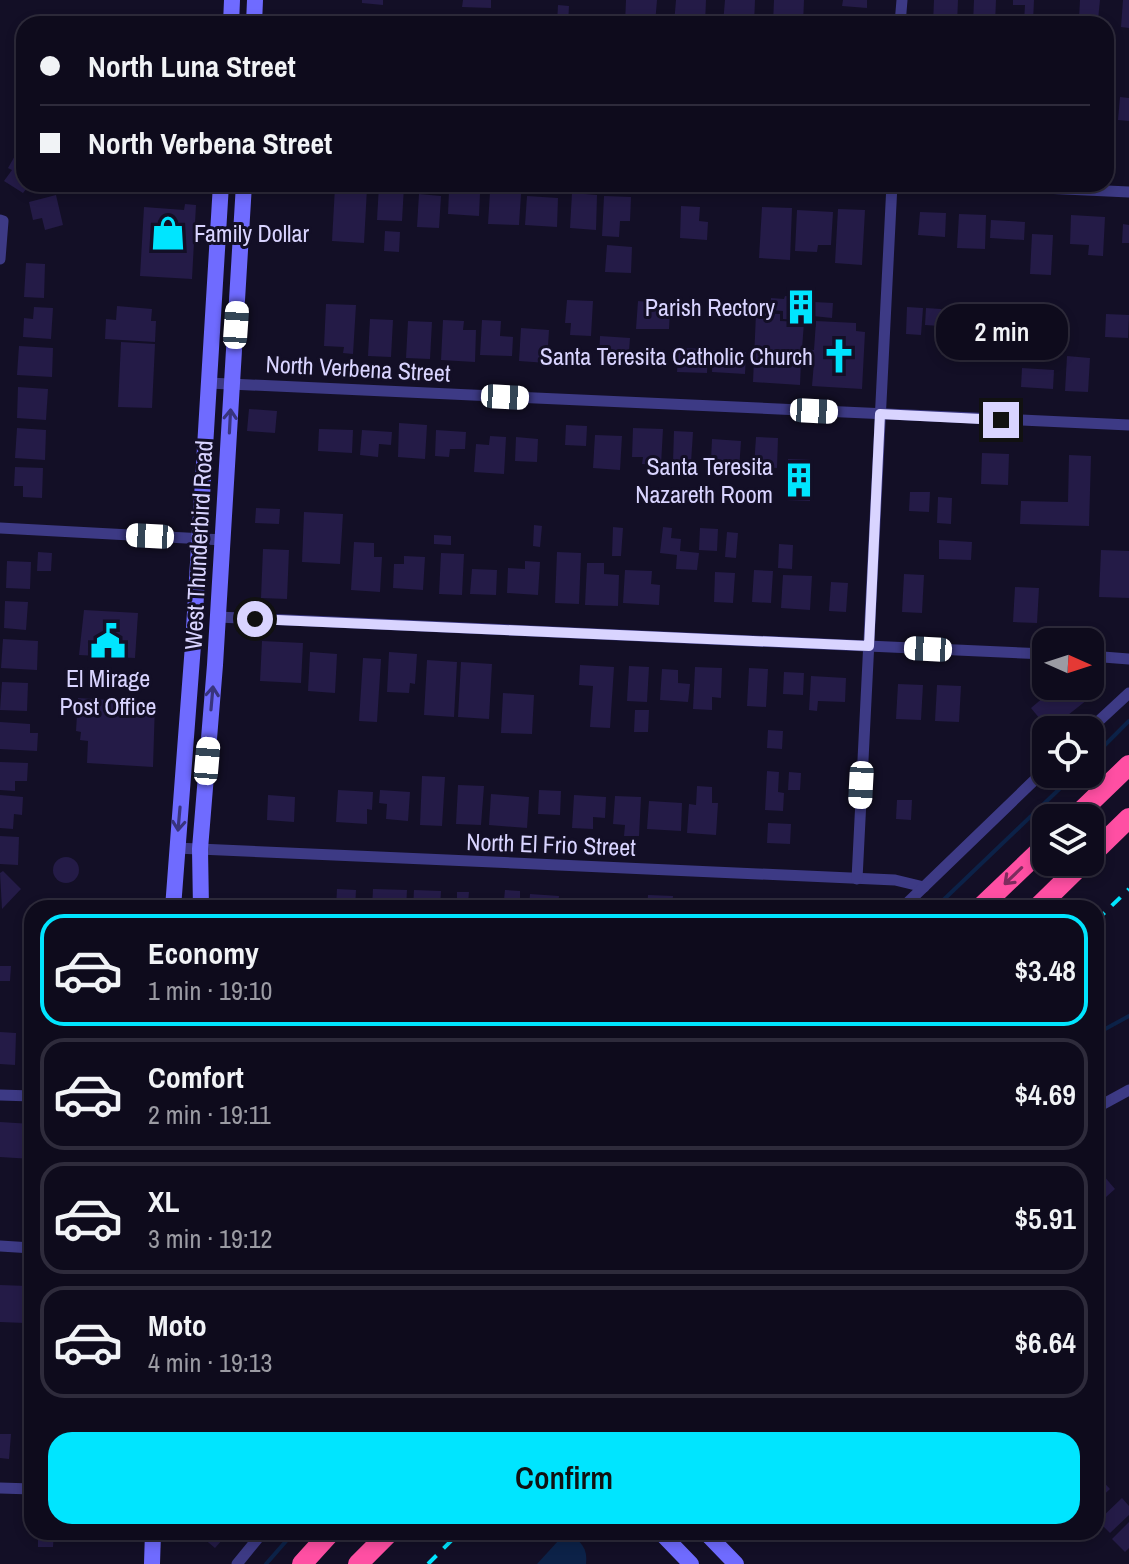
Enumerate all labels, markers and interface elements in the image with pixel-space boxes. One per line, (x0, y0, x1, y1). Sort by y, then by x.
text: North Luna Street (88, 46, 296, 86)
text: North Verbena Street (88, 123, 332, 163)
shop icon: Family Dollar (149, 214, 187, 252)
place label: Family Dollar (194, 217, 309, 249)
building icon: Parish Rectory (782, 288, 820, 326)
place label: Parish Rectory (645, 291, 775, 323)
car (222, 300, 250, 350)
callout: 2 min (935, 304, 1067, 360)
text: 2 min (975, 314, 1029, 349)
church icon: Santa Teresita Catholic Church (820, 337, 858, 375)
place label: Santa Teresita Catholic Church (540, 340, 813, 372)
street label: North Verbena Street (265, 347, 452, 389)
car (480, 384, 530, 410)
car (789, 398, 839, 424)
route end (983, 402, 1019, 438)
one-way arrow (223, 408, 238, 435)
street label: West Thunderbird Road (177, 440, 219, 650)
place label: Santa Teresita Nazareth Room (635, 450, 773, 510)
building icon: Santa Teresita Nazareth Room (780, 461, 818, 499)
car (125, 523, 175, 549)
route start (237, 601, 273, 637)
public building icon: El Mirage Post Office (89, 622, 127, 660)
north arrow (1032, 628, 1104, 700)
map controls (1032, 628, 1104, 876)
car (903, 636, 953, 662)
place label: El Mirage Post Office (59, 662, 157, 722)
one-way arrow (205, 685, 220, 712)
button: locate (1032, 716, 1104, 788)
car (193, 736, 221, 786)
car (848, 760, 874, 810)
button: layers (1032, 804, 1104, 876)
one-way arrow (171, 806, 186, 832)
street label: North El Frio Street (466, 825, 637, 863)
one-way arrow (1003, 867, 1023, 886)
text: Economy (148, 933, 259, 973)
icon: car (52, 934, 124, 1006)
text: $3.48 (1014, 950, 1076, 990)
text: 1 min · 19:10 (148, 973, 272, 1008)
text: Comfort (148, 1057, 244, 1097)
icon: car (52, 1058, 124, 1130)
text: $4.69 (1014, 1074, 1076, 1114)
text: 2 min · 19:11 (148, 1097, 271, 1132)
text: XL (148, 1181, 179, 1221)
icon: car (52, 1182, 124, 1254)
text: $5.91 (1014, 1198, 1076, 1238)
text: 3 min · 19:12 (148, 1221, 272, 1256)
text: Moto (148, 1305, 207, 1345)
icon: car (52, 1306, 124, 1378)
text: $6.64 (1014, 1322, 1076, 1362)
text: 4 min · 19:13 (148, 1345, 272, 1380)
button: Confirm (48, 1432, 1080, 1524)

